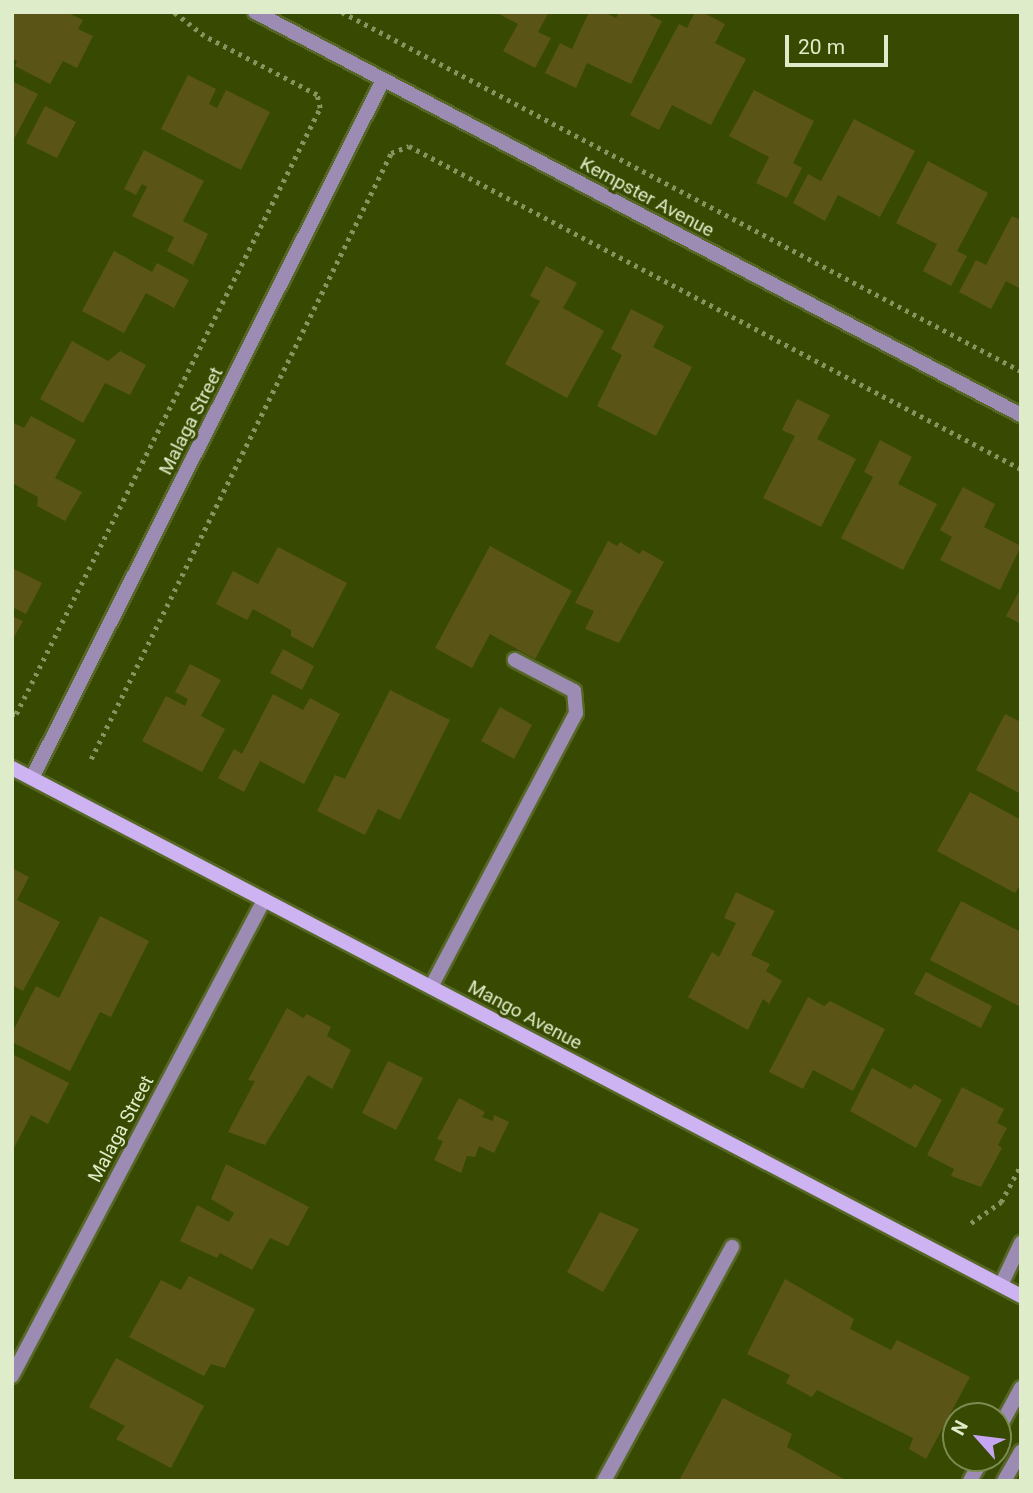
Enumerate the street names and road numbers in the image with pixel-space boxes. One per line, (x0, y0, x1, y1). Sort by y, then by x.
street label: Kempster Avenue (576, 152, 718, 242)
street label: Malaga Street (154, 363, 228, 479)
street label: Mango Avenue (464, 975, 586, 1055)
street label: Malaga Street (83, 1072, 159, 1186)

